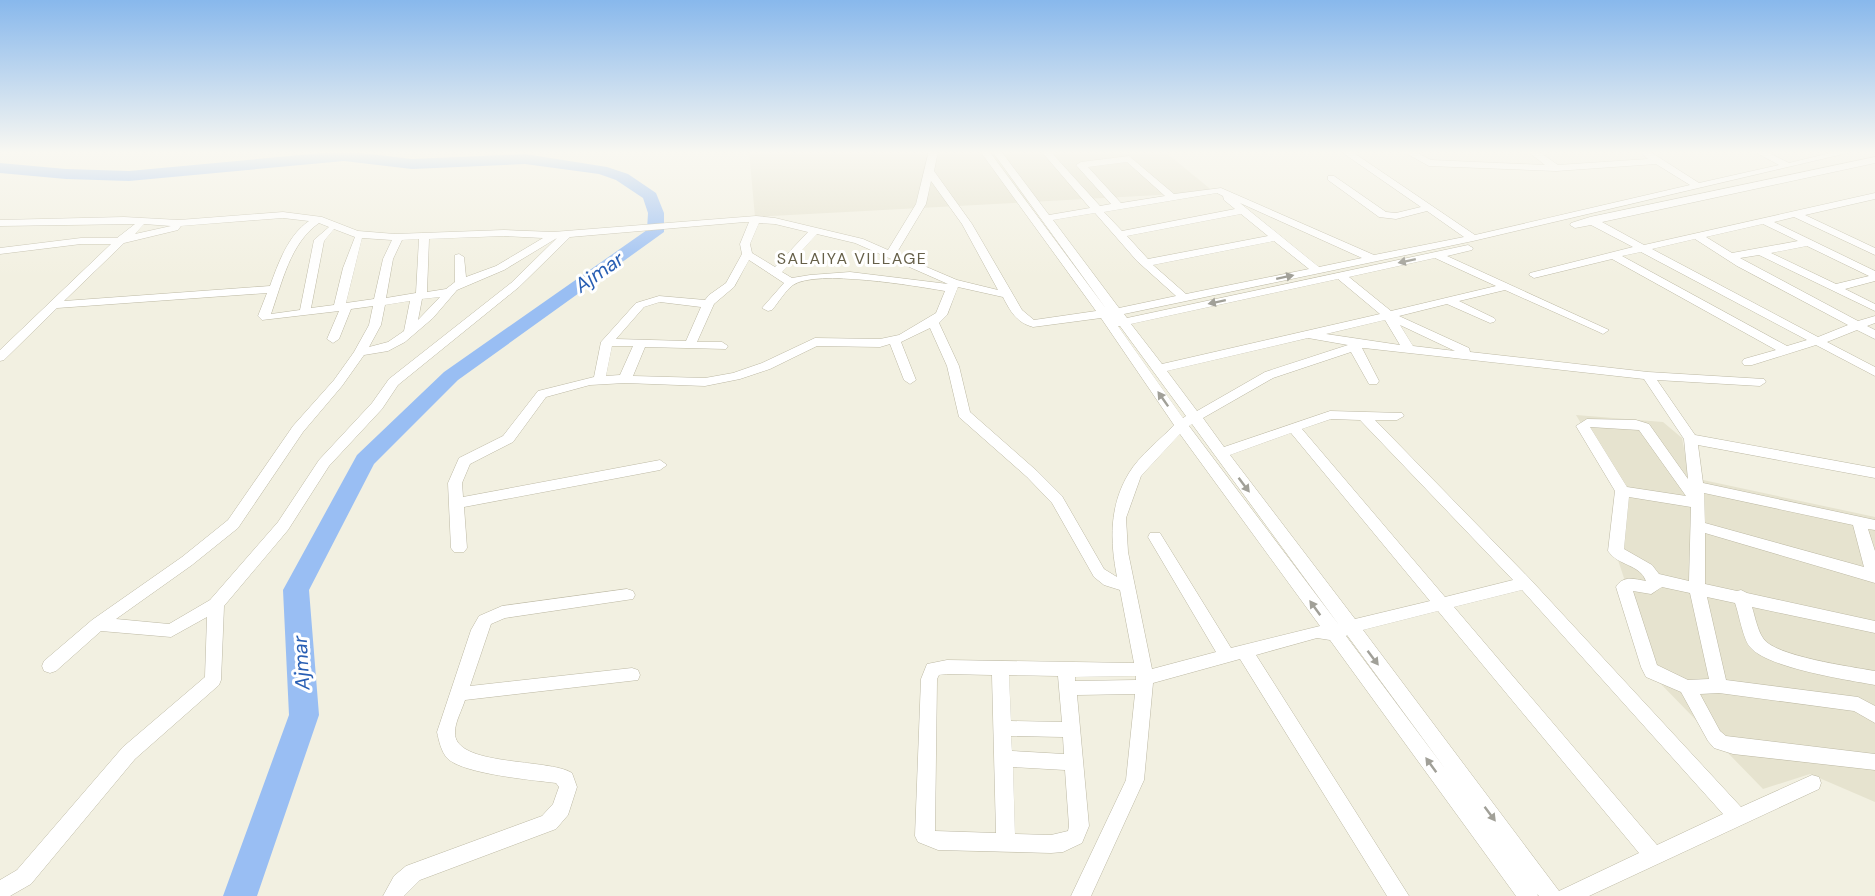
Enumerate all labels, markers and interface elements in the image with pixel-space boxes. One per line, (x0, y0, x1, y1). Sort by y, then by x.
water label: Ajmar (568, 245, 629, 299)
district label: SALAIYA VILLAGE (777, 248, 927, 269)
one-way arrow (1398, 257, 1417, 267)
one-way arrow (1276, 272, 1295, 281)
one-way arrow (1207, 298, 1226, 307)
one-way arrow (1157, 392, 1169, 408)
one-way arrow (1238, 476, 1250, 492)
one-way arrow (1310, 600, 1322, 615)
water label: Ajmar (287, 635, 315, 692)
one-way arrow (1367, 649, 1379, 665)
one-way arrow (1425, 757, 1437, 773)
one-way arrow (1484, 806, 1496, 822)

